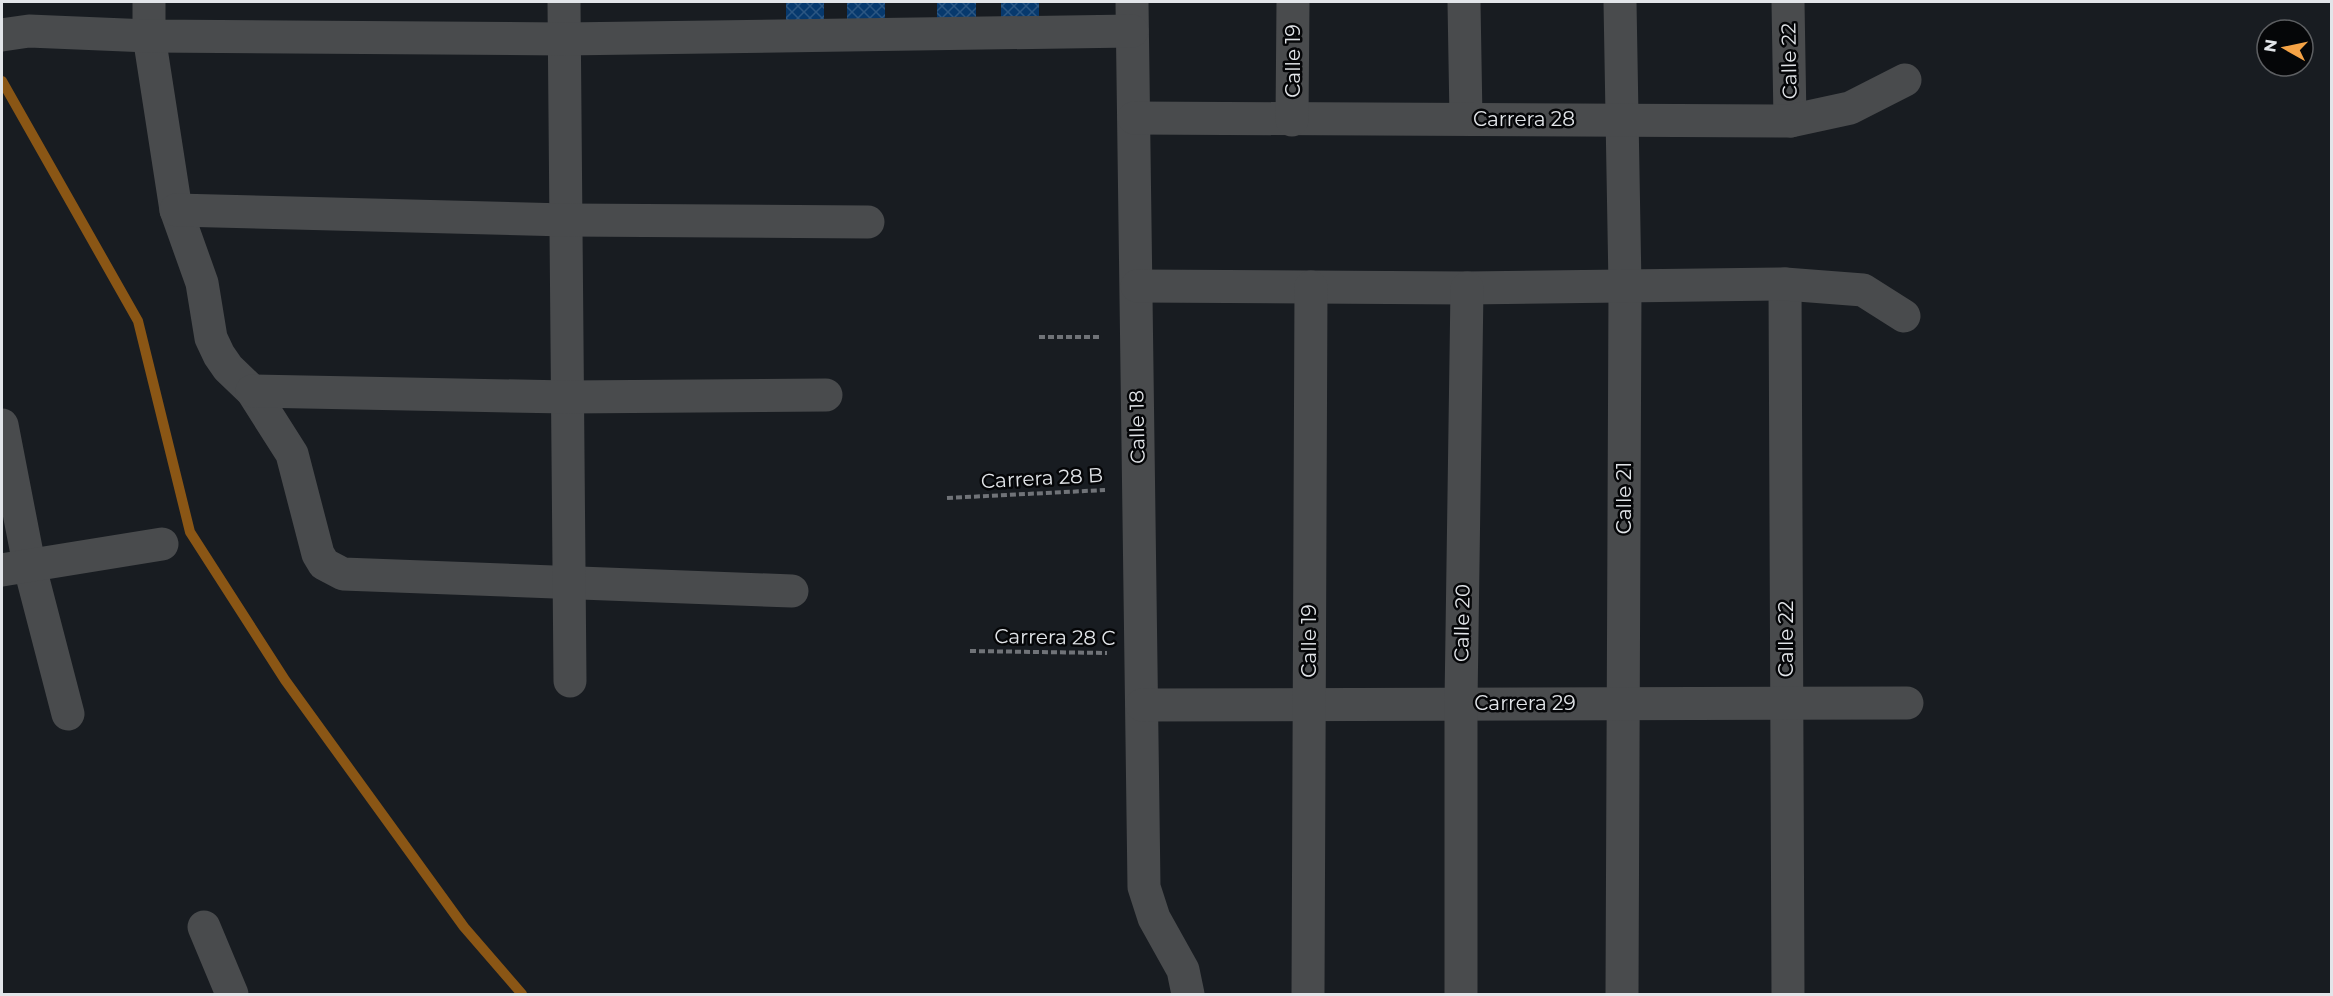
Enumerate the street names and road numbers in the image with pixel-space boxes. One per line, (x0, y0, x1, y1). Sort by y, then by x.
street label: Calle 22 (1776, 22, 1802, 100)
street label: Calle 19 (1281, 24, 1305, 98)
street label: Carrera 28 (1473, 107, 1575, 131)
street label: Calle 18 (1124, 390, 1150, 464)
street label: Calle 21 (1612, 462, 1636, 534)
street label: Carrera 28 B (980, 463, 1104, 493)
street label: Calle 20 (1449, 584, 1475, 662)
street label: Calle 22 (1774, 601, 1798, 677)
street label: Calle 19 (1297, 604, 1321, 678)
street label: Carrera 28 C (994, 624, 1116, 650)
street label: Carrera 29 (1474, 691, 1576, 715)

